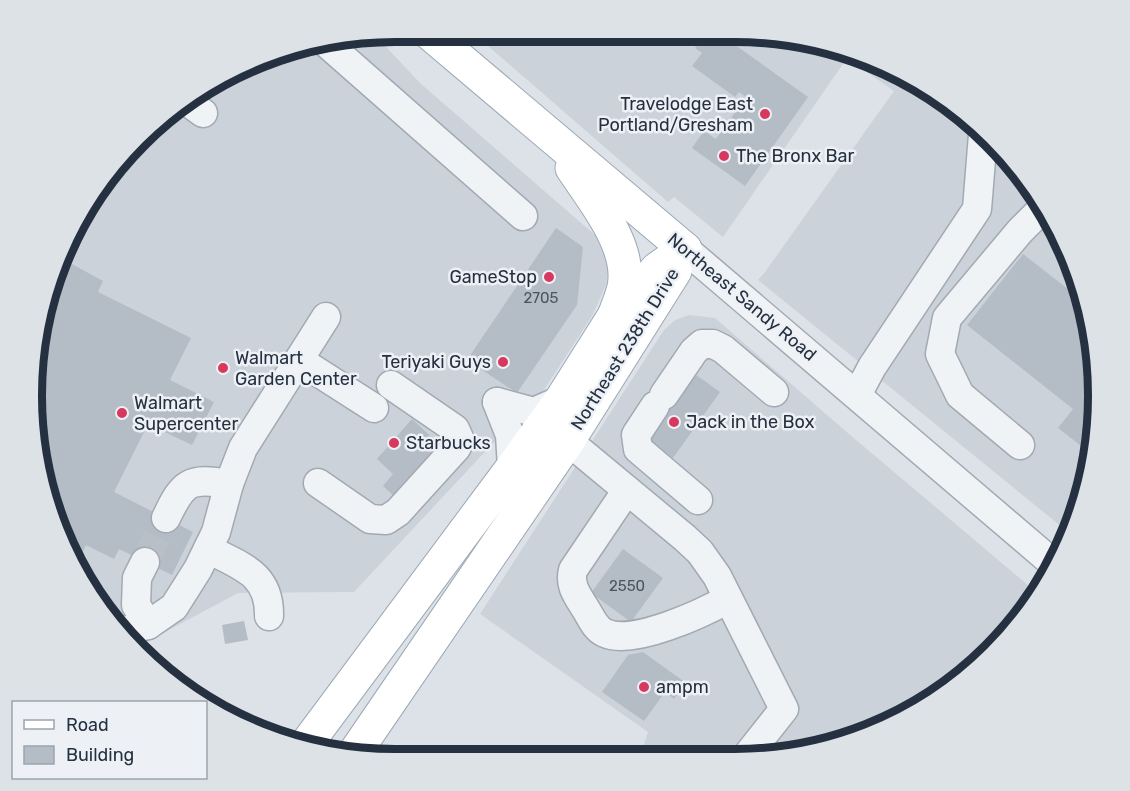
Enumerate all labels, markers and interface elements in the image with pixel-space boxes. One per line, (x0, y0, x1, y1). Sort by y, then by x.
place label: Travelodge East Portland/Gresham (598, 93, 753, 136)
marker: Travelodge East Portland/Gresham (758, 107, 772, 121)
place label: The Bronx Bar (736, 145, 855, 167)
marker: The Bronx Bar (717, 149, 731, 163)
street label: Northeast Sandy Road (663, 228, 821, 366)
street label: Northeast 238th Drive (566, 264, 684, 434)
place label: GameStop (449, 266, 537, 288)
marker: GameStop (542, 270, 556, 284)
house number: 2705 (524, 289, 559, 307)
place label: Walmart Garden Center (235, 347, 357, 390)
place label: Teriyaki Guys (382, 351, 491, 373)
marker: Teriyaki Guys (496, 355, 510, 369)
marker: Walmart Garden Center (216, 361, 230, 375)
place label: Walmart Supercenter (134, 392, 238, 435)
marker: Walmart Supercenter (115, 406, 129, 420)
place label: Jack in the Box (686, 411, 815, 433)
marker: Jack in the Box (667, 415, 681, 429)
place label: Starbucks (406, 432, 491, 454)
marker: Starbucks (387, 436, 401, 450)
house number: 2550 (609, 577, 645, 595)
place label: ampm (656, 676, 709, 698)
marker: ampm (637, 680, 651, 694)
legend (12, 701, 207, 779)
text: Road (66, 714, 109, 736)
text: Building (66, 744, 134, 766)

